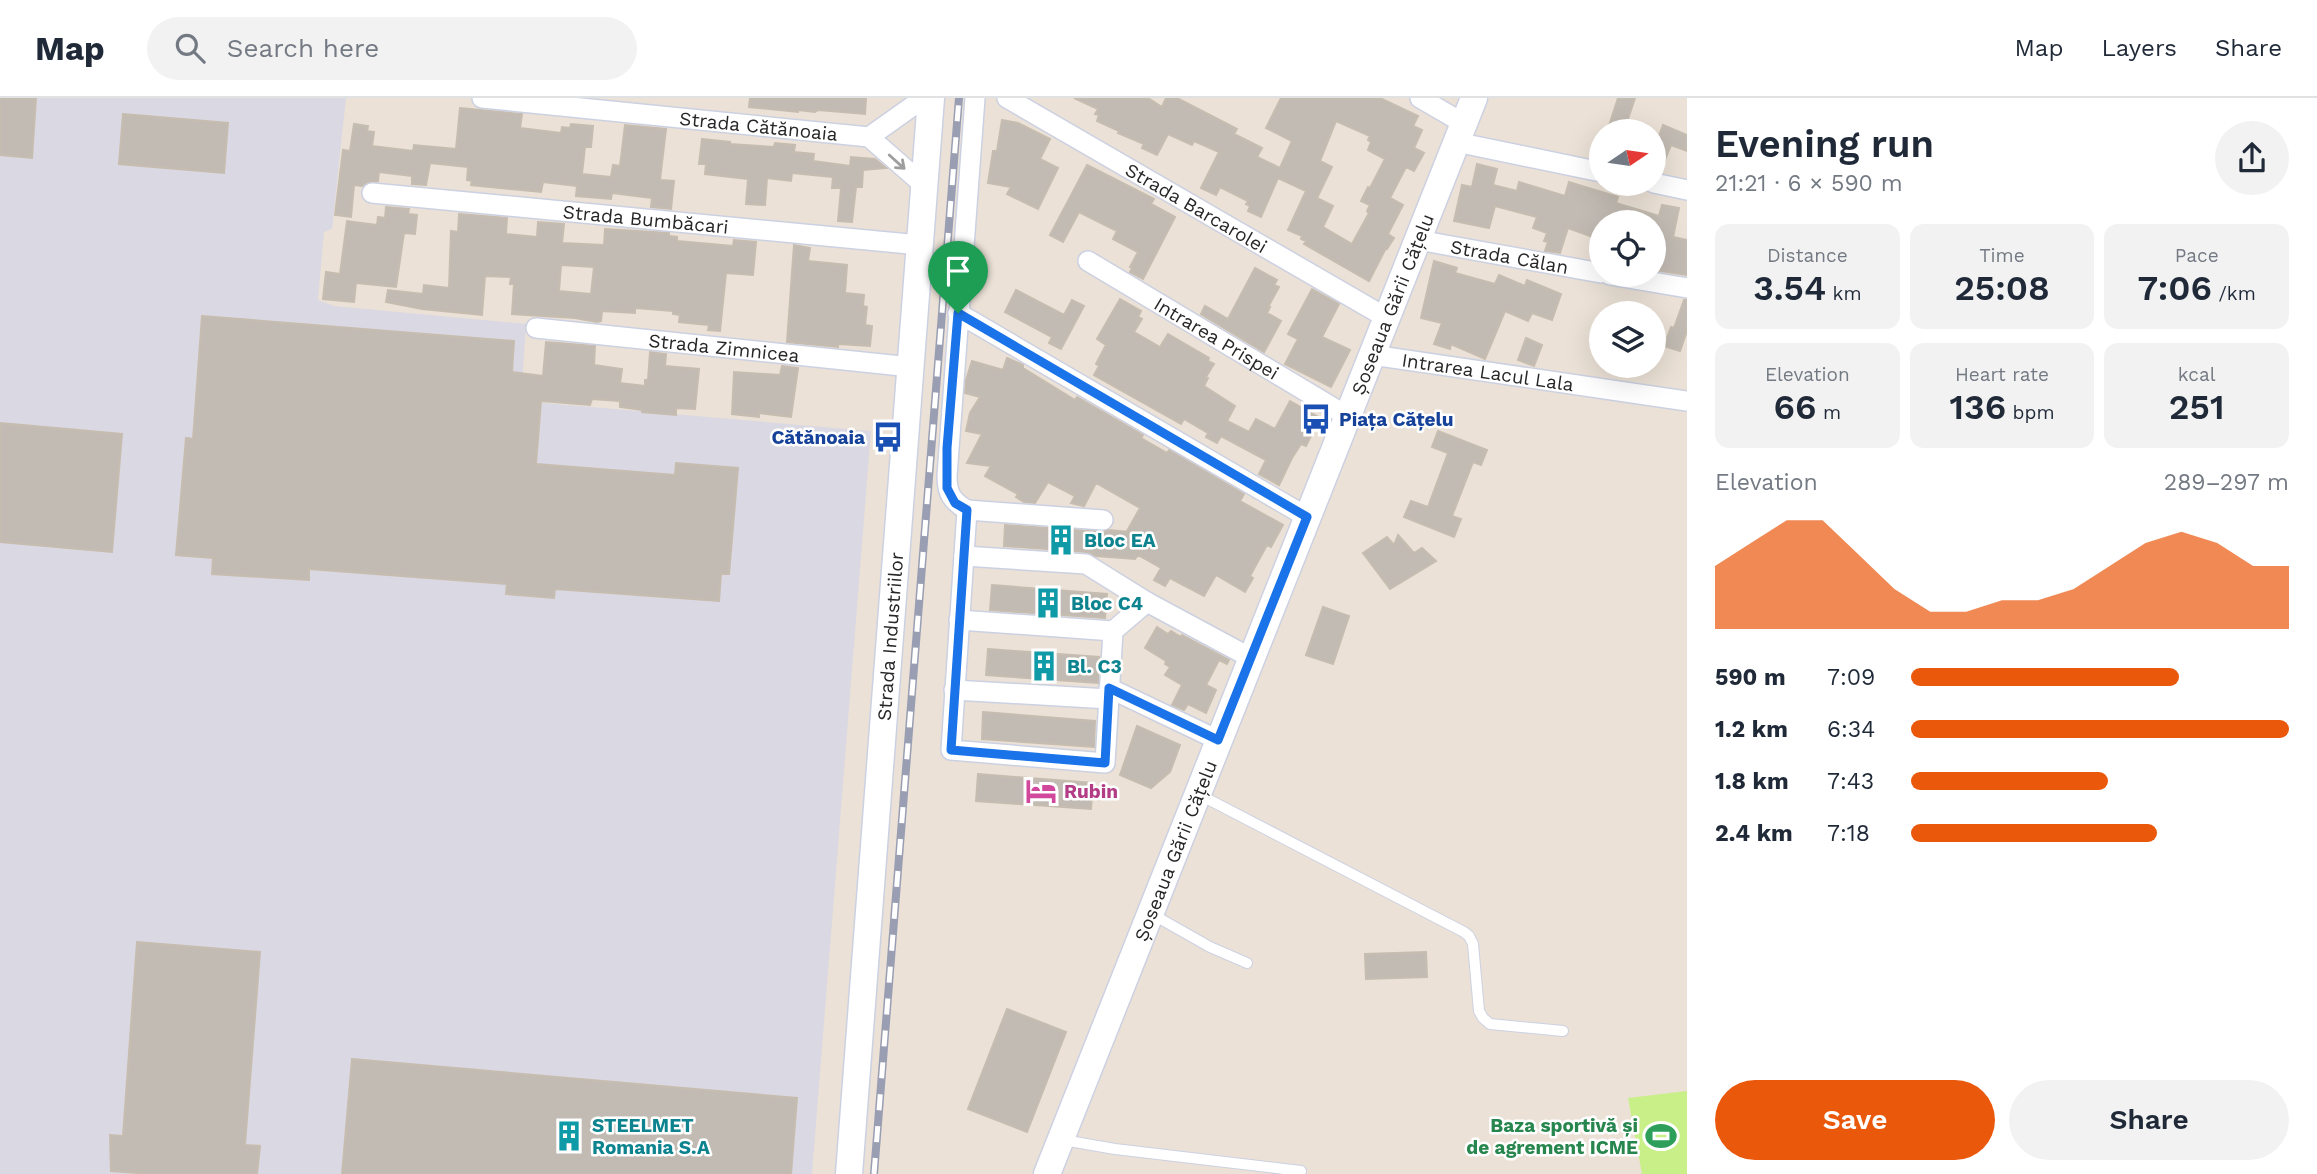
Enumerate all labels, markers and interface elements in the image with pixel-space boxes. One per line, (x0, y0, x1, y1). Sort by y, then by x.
search box (147, 17, 637, 80)
text: Map (35, 29, 105, 68)
icon: search (171, 29, 209, 67)
text: Search here (227, 33, 379, 63)
text: Map (2015, 34, 2063, 62)
text: Layers (2101, 34, 2177, 62)
text: Share (2215, 34, 2282, 62)
street label: Strada Cătănoaia (678, 106, 839, 145)
north arrow (1589, 119, 1666, 196)
map controls (1589, 119, 1666, 378)
button: share (2215, 121, 2289, 195)
text: Evening run (1715, 122, 1934, 166)
one-way arrow (888, 153, 905, 170)
street label: Strada Barcarolei (1122, 158, 1271, 258)
text: 21:21 · 6 × 590 m (1715, 170, 1903, 197)
street label: Strada Bumbăcari (562, 200, 730, 238)
street label: Șoseaua Gării Cățelu (1346, 210, 1438, 398)
button: locate (1589, 210, 1666, 287)
street label: Strada Călan (1449, 235, 1570, 278)
pin (928, 241, 988, 313)
text: Distance (1767, 244, 1848, 267)
text: Time (1979, 244, 2025, 267)
text: Pace (2175, 244, 2219, 267)
icon: arrive (939, 252, 977, 290)
text: 3.54 (1753, 267, 1826, 309)
text: 25:08 (1954, 267, 2050, 309)
text: 7:06 (2138, 267, 2212, 309)
text: km (1826, 282, 1862, 305)
text: /km (2212, 282, 2256, 305)
street label: Intrarea Prispei (1150, 292, 1283, 384)
button: layers (1589, 301, 1666, 378)
street label: Strada Zimnicea (647, 328, 801, 367)
street label: Intrarea Lacul Lala (1400, 348, 1576, 396)
text: Elevation (1765, 363, 1850, 386)
text: Heart rate (1955, 363, 2049, 386)
text: kcal (2178, 363, 2215, 386)
text: 66 (1774, 386, 1816, 428)
text: 136 (1949, 386, 2006, 428)
text: 251 (2169, 386, 2224, 428)
text: m (1816, 401, 1841, 424)
text: bpm (2006, 401, 2055, 424)
bus stop icon: Piața Cățelu (1299, 402, 1333, 436)
place label: Piața Cățelu (1339, 408, 1453, 431)
bus stop icon: Cătănoaia (871, 420, 905, 454)
place label: Cătănoaia (771, 426, 865, 449)
text: Elevation (1715, 469, 1818, 496)
text: 289–297 m (2164, 469, 2289, 496)
building icon: Bloc EA (1044, 523, 1078, 557)
place label: Bloc EA (1084, 529, 1156, 552)
street label: Strada Industriilor (872, 551, 908, 722)
building icon: Bloc C4 (1031, 586, 1065, 620)
place label: Bloc C4 (1071, 592, 1143, 615)
building icon: Bl. C3 (1027, 649, 1061, 683)
place label: Bl. C3 (1067, 655, 1122, 678)
text: 590 m (1715, 664, 1786, 691)
text: 7:09 (1827, 664, 1875, 691)
text: 1.2 km (1715, 716, 1788, 743)
text: 6:34 (1827, 716, 1875, 743)
street label: Șoseaua Gării Cățelu (1129, 757, 1222, 944)
text: 1.8 km (1715, 768, 1789, 795)
text: 7:43 (1827, 768, 1874, 795)
hotel icon: Rubin (1024, 774, 1058, 808)
place label: Rubin (1064, 780, 1118, 803)
text: 2.4 km (1715, 820, 1793, 847)
text: 7:18 (1827, 820, 1870, 847)
button: Save (1715, 1080, 1995, 1160)
button: Share (2009, 1080, 2289, 1160)
place label: STEELMET Romania S.A (592, 1114, 710, 1159)
place label: Baza sportivă și de agrement ICME (1466, 1114, 1638, 1159)
building icon: STEELMET Romania S.A (552, 1119, 586, 1153)
sports icon: Baza sportivă și de agrement ICME (1644, 1119, 1678, 1153)

